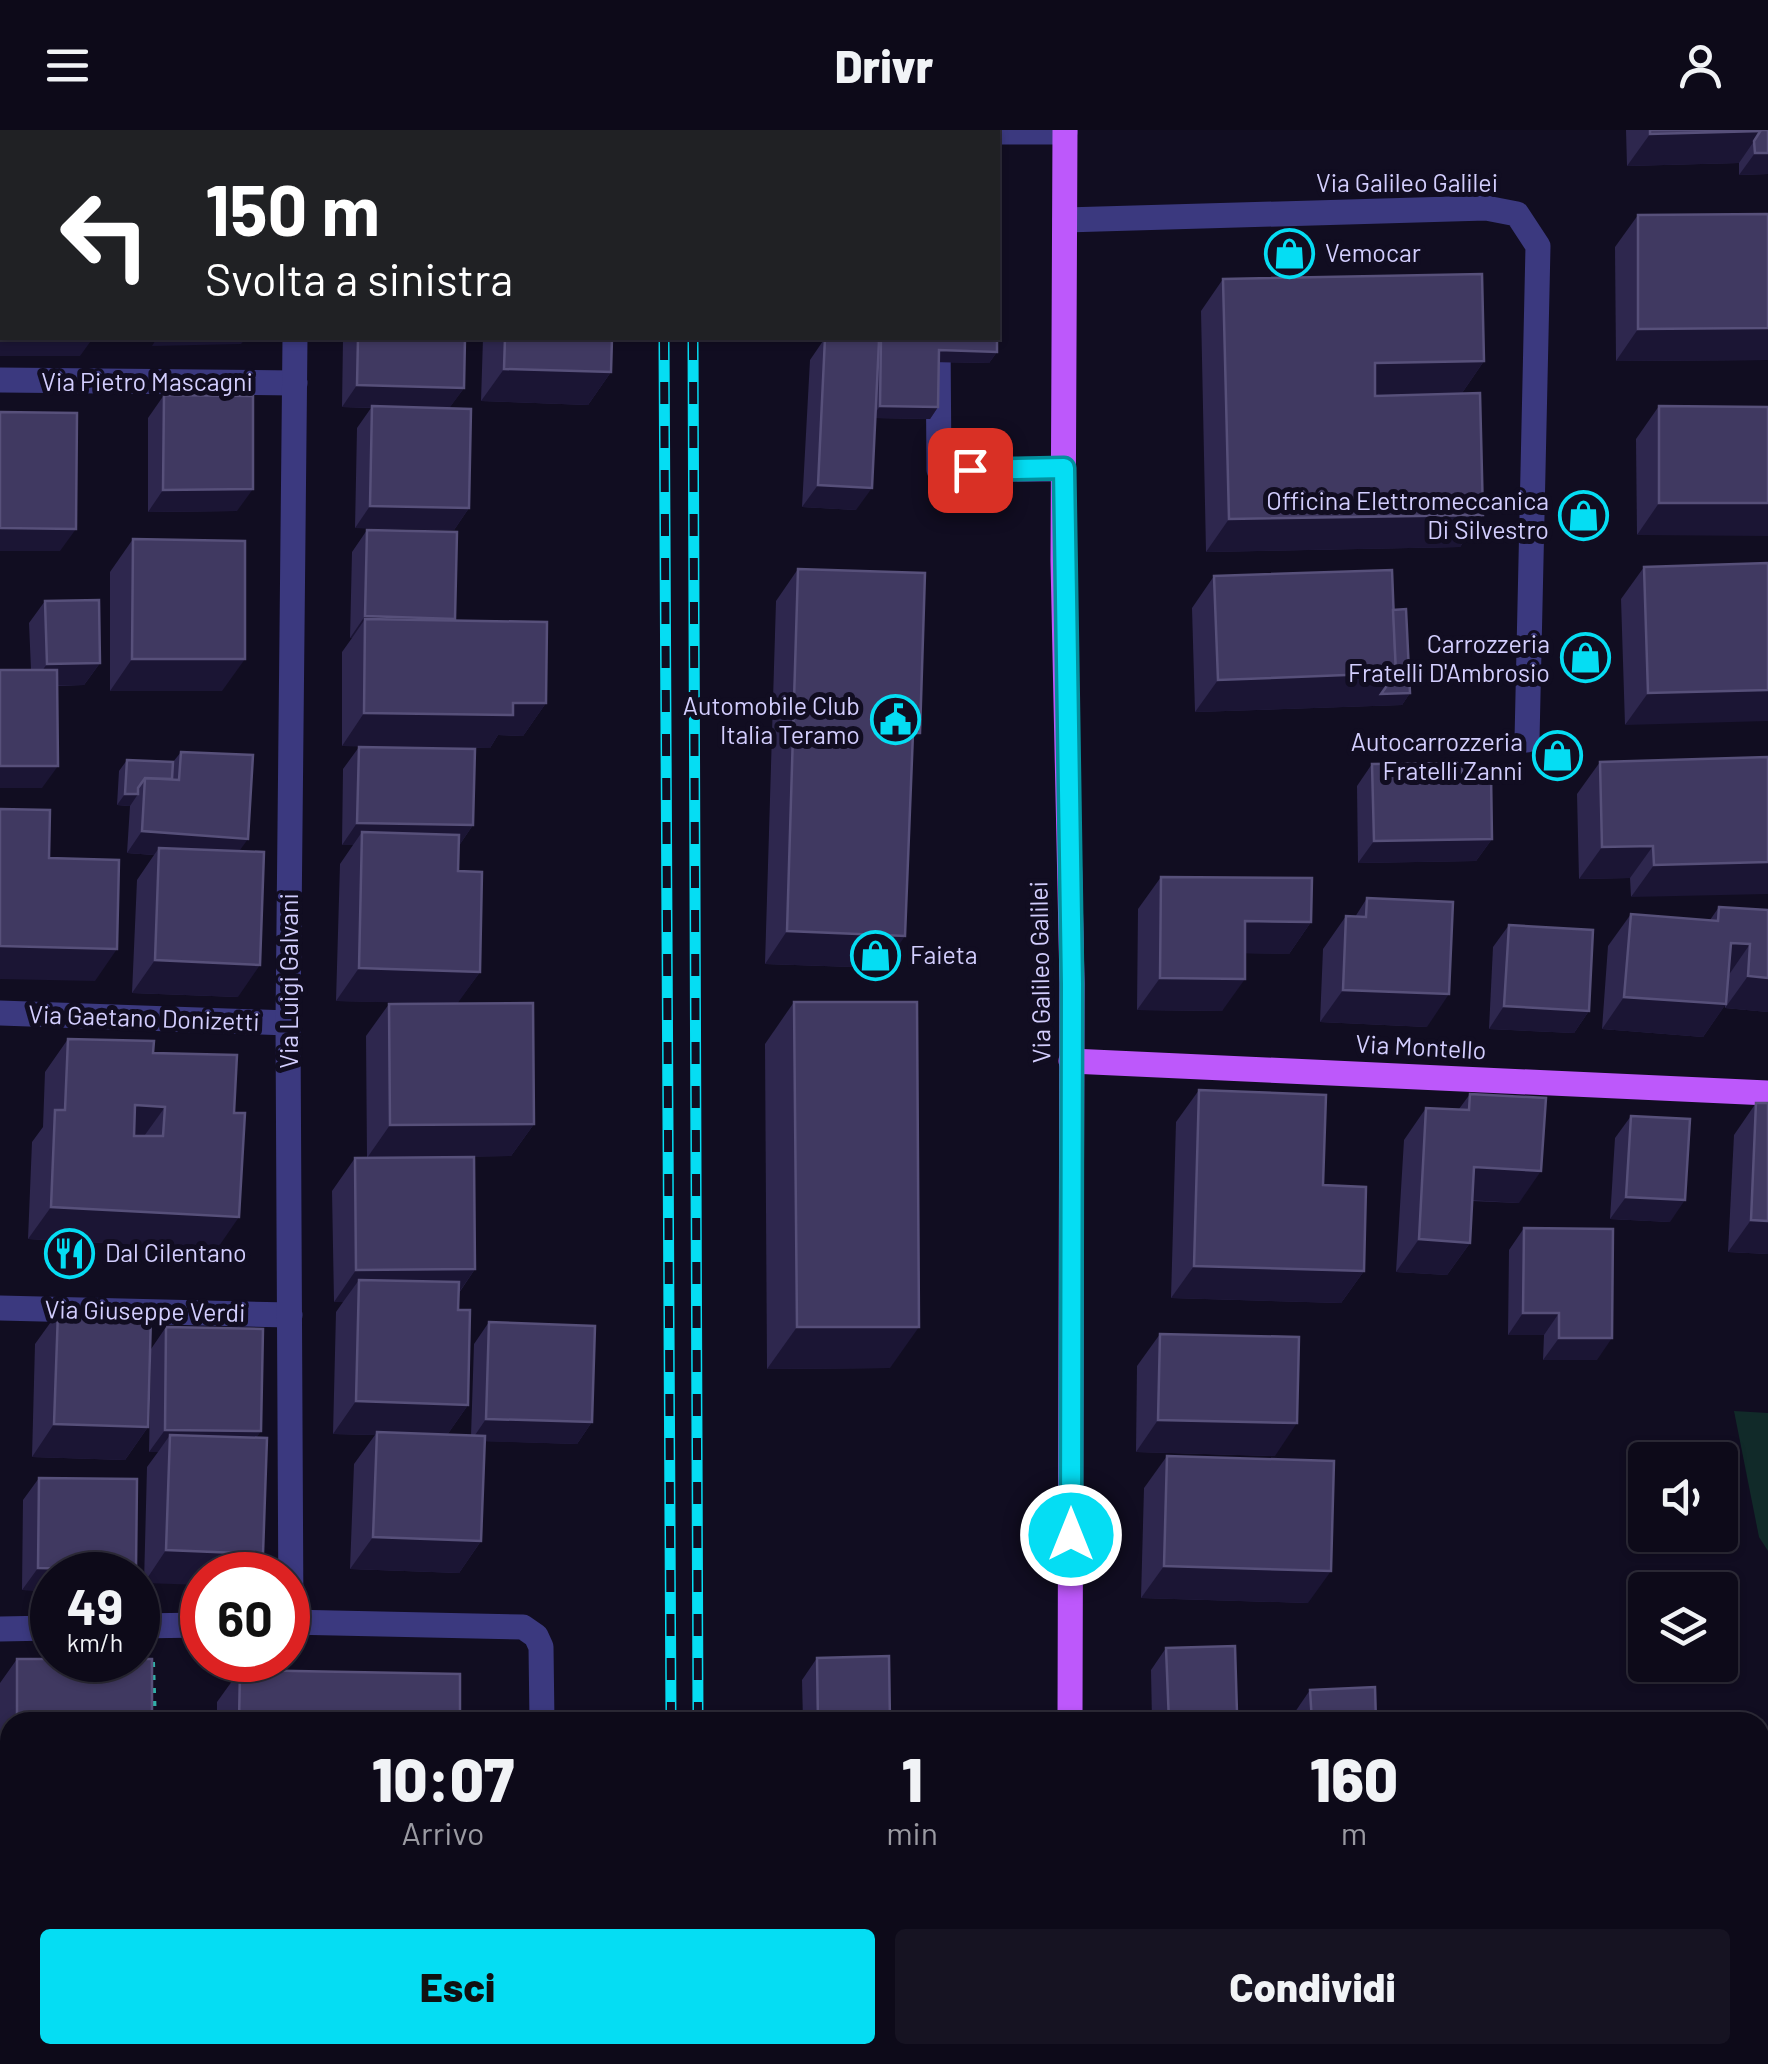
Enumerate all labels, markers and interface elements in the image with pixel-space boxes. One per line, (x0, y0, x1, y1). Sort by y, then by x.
icon: menu (40, 38, 95, 93)
text: Drivr (835, 38, 933, 92)
icon: person (1673, 38, 1728, 93)
text: 150 m (205, 166, 380, 250)
street label: Via Galileo Galilei (1316, 167, 1498, 197)
icon: left (40, 170, 170, 300)
shop icon: Vemocar (1264, 227, 1316, 279)
place label: Vemocar (1325, 237, 1421, 267)
text: Svolta a sinistra (205, 251, 513, 305)
street label: Via Pietro Mascagni (41, 366, 253, 396)
pin (928, 428, 1013, 513)
icon: arrive (943, 443, 998, 498)
place label: Officina Elettromeccanica Di Silvestro (1266, 485, 1549, 544)
shop icon: Officina Elettromeccanica Di Silvestro (1558, 489, 1610, 541)
place label: Carrozzeria Fratelli D'Ambrosio (1348, 628, 1550, 687)
shop icon: Carrozzeria Fratelli D'Ambrosio (1559, 632, 1611, 684)
place label: Automobile Club Italia Teramo (683, 690, 860, 749)
public building icon: Automobile Club Italia Teramo (869, 694, 921, 746)
place label: Autocarrozzeria Fratelli Zanni (1351, 726, 1523, 785)
shop icon: Autocarrozzeria Fratelli Zanni (1532, 730, 1584, 782)
street label: Via Galileo Galilei (1022, 881, 1056, 1063)
street label: Via Luigi Galvani (273, 893, 303, 1069)
shop icon: Faieta (849, 929, 901, 981)
place label: Faieta (910, 939, 978, 969)
street label: Via Gaetano Donizetti (28, 998, 260, 1036)
street label: Via Montello (1355, 1028, 1487, 1064)
restaurant icon: Dal Cilentano (44, 1227, 96, 1279)
place label: Dal Cilentano (105, 1237, 247, 1267)
street label: Via Giuseppe Verdi (44, 1293, 246, 1327)
map controls (1628, 1442, 1738, 1682)
button: sound (1628, 1442, 1738, 1552)
position arrow (1019, 1483, 1123, 1587)
speed limit sign: 60 (180, 1552, 310, 1682)
button: layers (1628, 1572, 1738, 1682)
text: 49 (67, 1575, 123, 1635)
text: km/h (67, 1627, 123, 1657)
text: 10:07 (372, 1742, 514, 1814)
text: 1 (901, 1742, 923, 1814)
text: 160 (1310, 1742, 1398, 1814)
text: Arrivo (402, 1813, 485, 1851)
text: min (886, 1813, 938, 1851)
text: m (1341, 1813, 1367, 1851)
button: Esci (40, 1929, 875, 2044)
button: Condividi (895, 1929, 1730, 2044)

